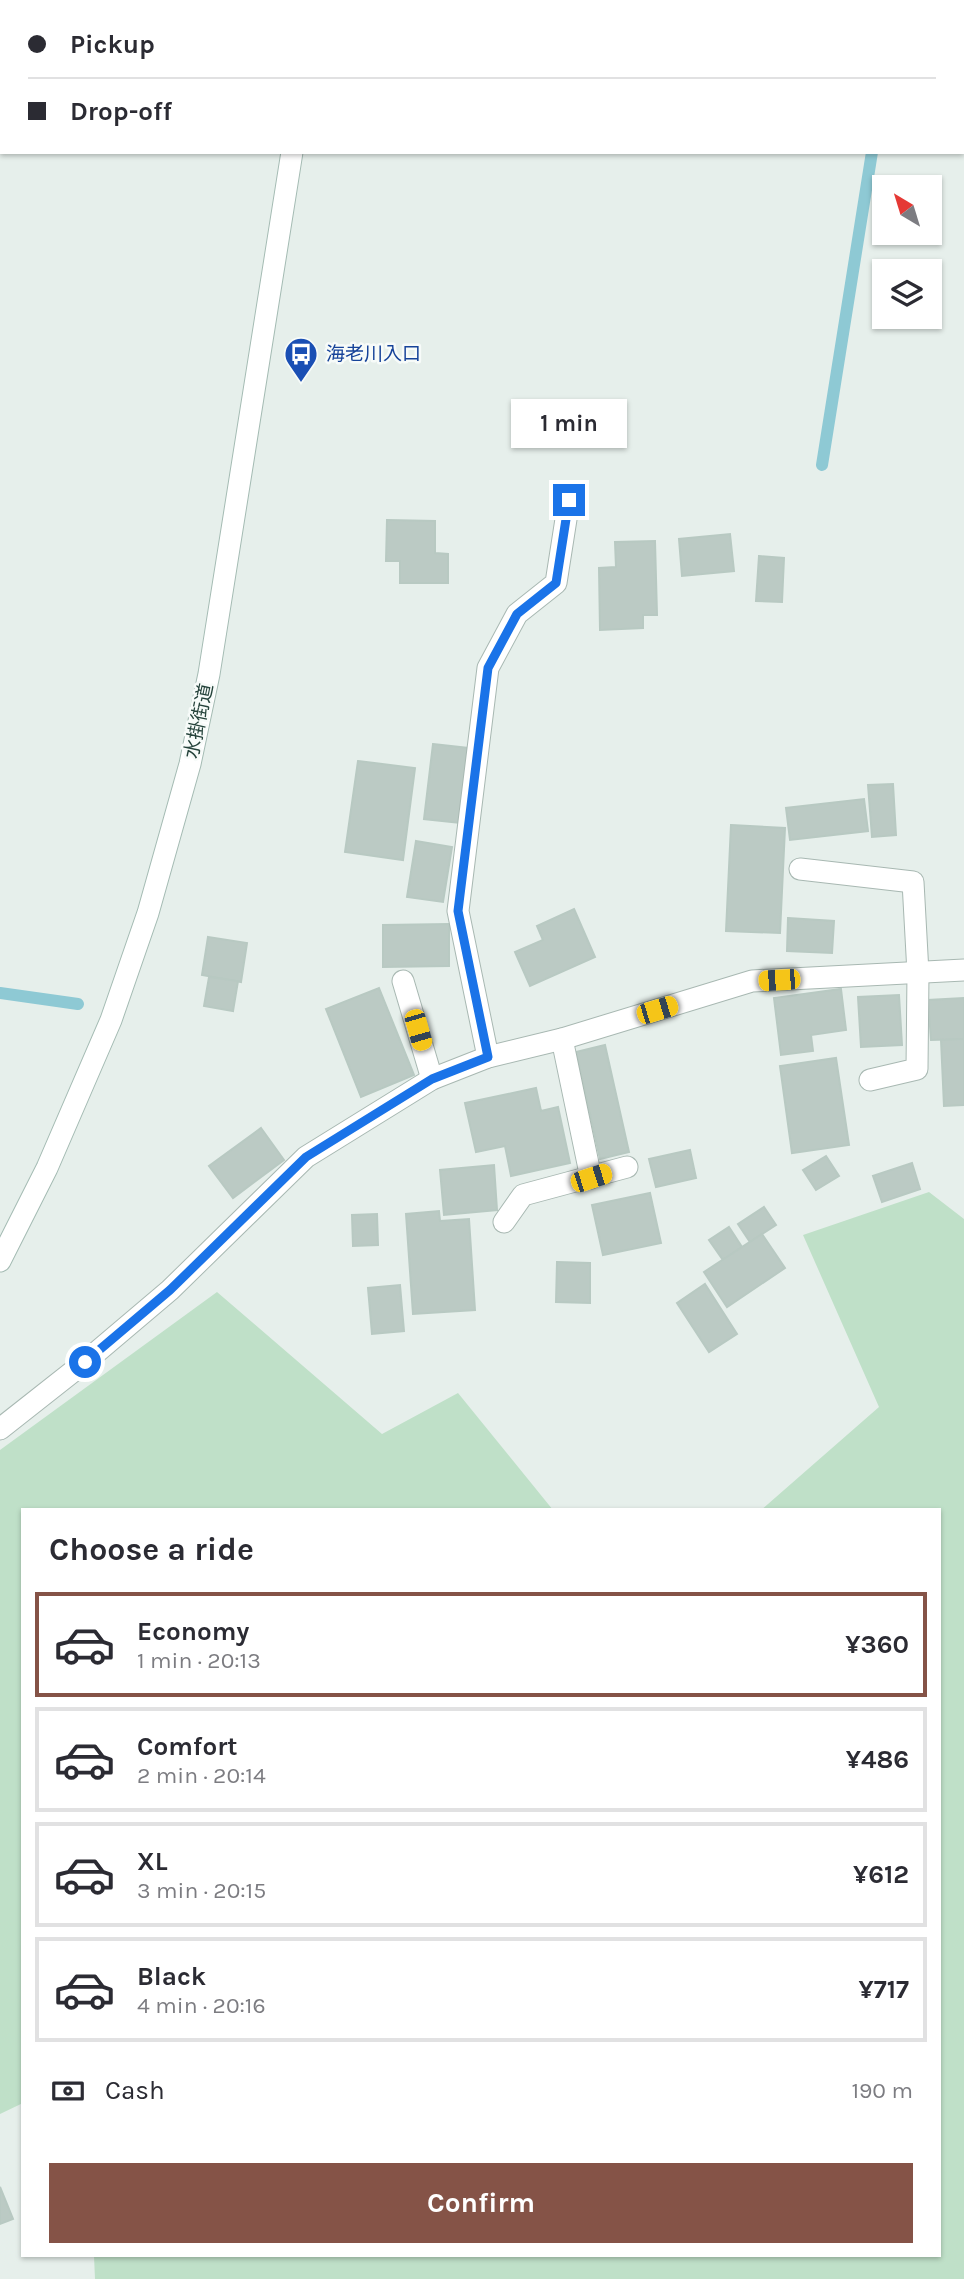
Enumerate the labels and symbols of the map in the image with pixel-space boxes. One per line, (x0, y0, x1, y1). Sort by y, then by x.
north arrow (872, 175, 942, 245)
bus stop icon: 海老川入口 (282, 335, 320, 384)
place label: 海老川入口 (326, 343, 421, 365)
callout: 1 min (511, 398, 627, 448)
route end (553, 484, 585, 516)
street label: 水掛街道 (180, 682, 218, 760)
car (758, 968, 801, 992)
car (634, 994, 681, 1026)
car (403, 1007, 434, 1053)
car (568, 1162, 615, 1194)
route start (69, 1346, 101, 1378)

